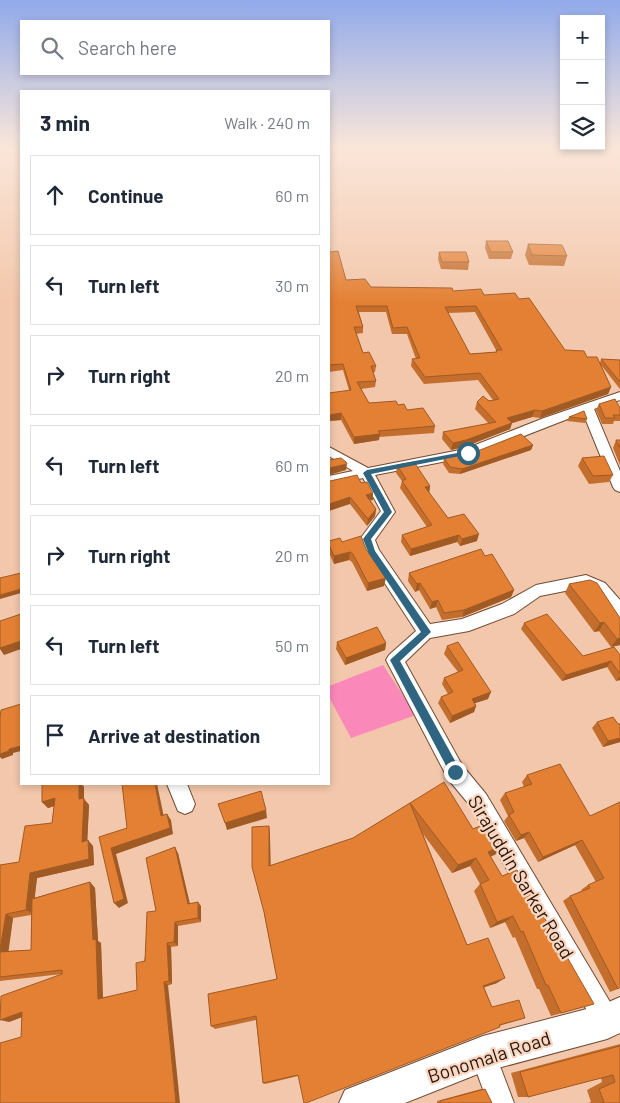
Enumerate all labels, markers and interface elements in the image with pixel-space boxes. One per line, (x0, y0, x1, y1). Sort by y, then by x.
map controls (560, 15, 605, 150)
button: + (560, 15, 605, 60)
search box (20, 20, 330, 75)
icon: search (38, 34, 66, 62)
text: Search here (78, 36, 177, 59)
button: − (560, 60, 605, 105)
button: layers (560, 105, 605, 150)
text: 3 min (40, 110, 90, 135)
text: Walk · 240 m (224, 113, 310, 132)
icon: ahead (41, 181, 69, 209)
text: Continue (88, 184, 164, 207)
text: 60 m (275, 186, 309, 205)
icon: left (41, 271, 69, 299)
text: Turn left (88, 274, 159, 297)
text: 30 m (275, 276, 309, 295)
icon: right (41, 361, 69, 389)
text: Turn right (88, 364, 170, 387)
text: 20 m (275, 366, 309, 385)
route start (457, 442, 480, 465)
icon: left (41, 451, 69, 479)
text: Turn left (88, 454, 159, 477)
text: 60 m (275, 456, 309, 475)
icon: right (41, 541, 69, 569)
text: Turn right (88, 544, 170, 567)
text: 20 m (275, 546, 309, 565)
icon: left (41, 631, 69, 659)
text: Turn left (88, 634, 159, 657)
text: 50 m (275, 636, 309, 655)
icon: arrive (41, 721, 69, 749)
text: Arrive at destination (88, 724, 260, 747)
route end (444, 761, 467, 784)
street label: Sirajuddin Sarker Road (463, 791, 579, 963)
street label: Bonomala Road (424, 1026, 553, 1087)

